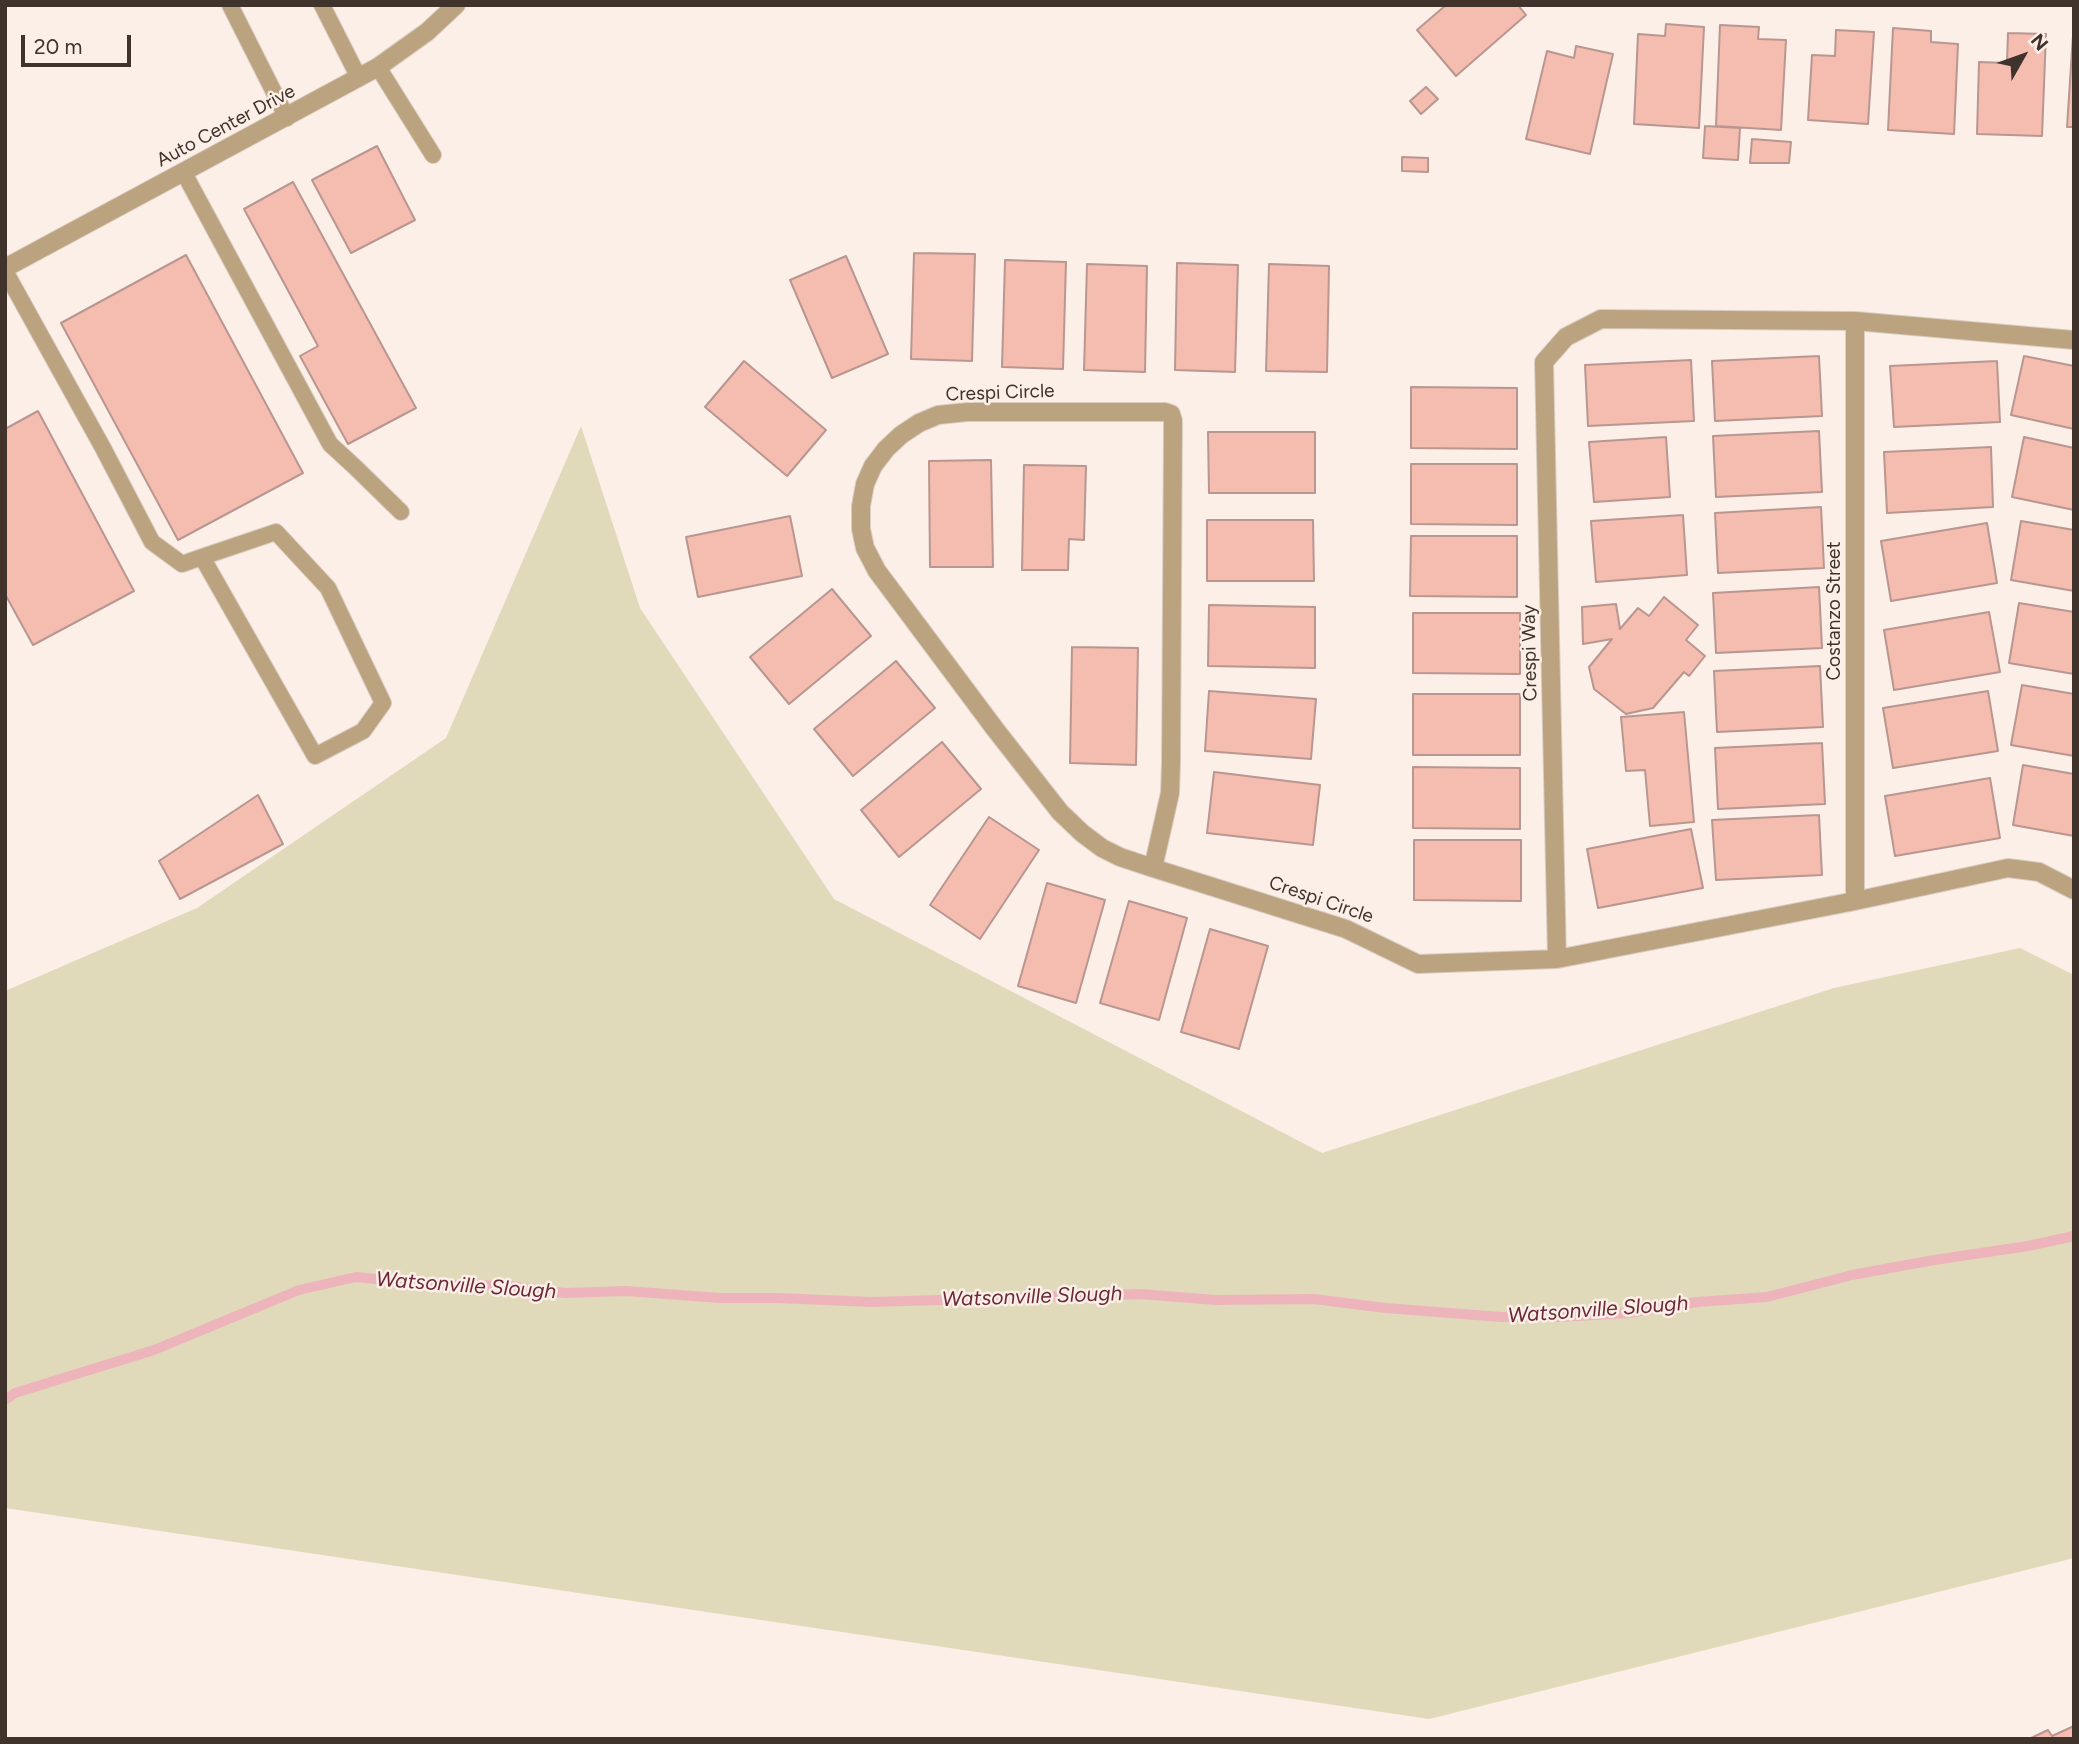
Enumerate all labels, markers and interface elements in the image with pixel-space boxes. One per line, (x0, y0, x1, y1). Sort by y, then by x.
scale bar (24, 21, 135, 65)
north arrow (1988, 21, 2058, 91)
text: N (2026, 29, 2053, 55)
text: 20 m (34, 34, 82, 59)
street label: Auto Center Drive (153, 80, 299, 172)
street label: Crespi Circle (945, 380, 1055, 406)
street label: Costanzo Street (1823, 541, 1845, 681)
street label: Crespi Way (1518, 604, 1542, 702)
street label: Crespi Circle (1266, 871, 1376, 929)
water label: Watsonville Slough (375, 1267, 557, 1305)
water label: Watsonville Slough (941, 1281, 1123, 1313)
water label: Watsonville Slough (1507, 1291, 1689, 1329)

